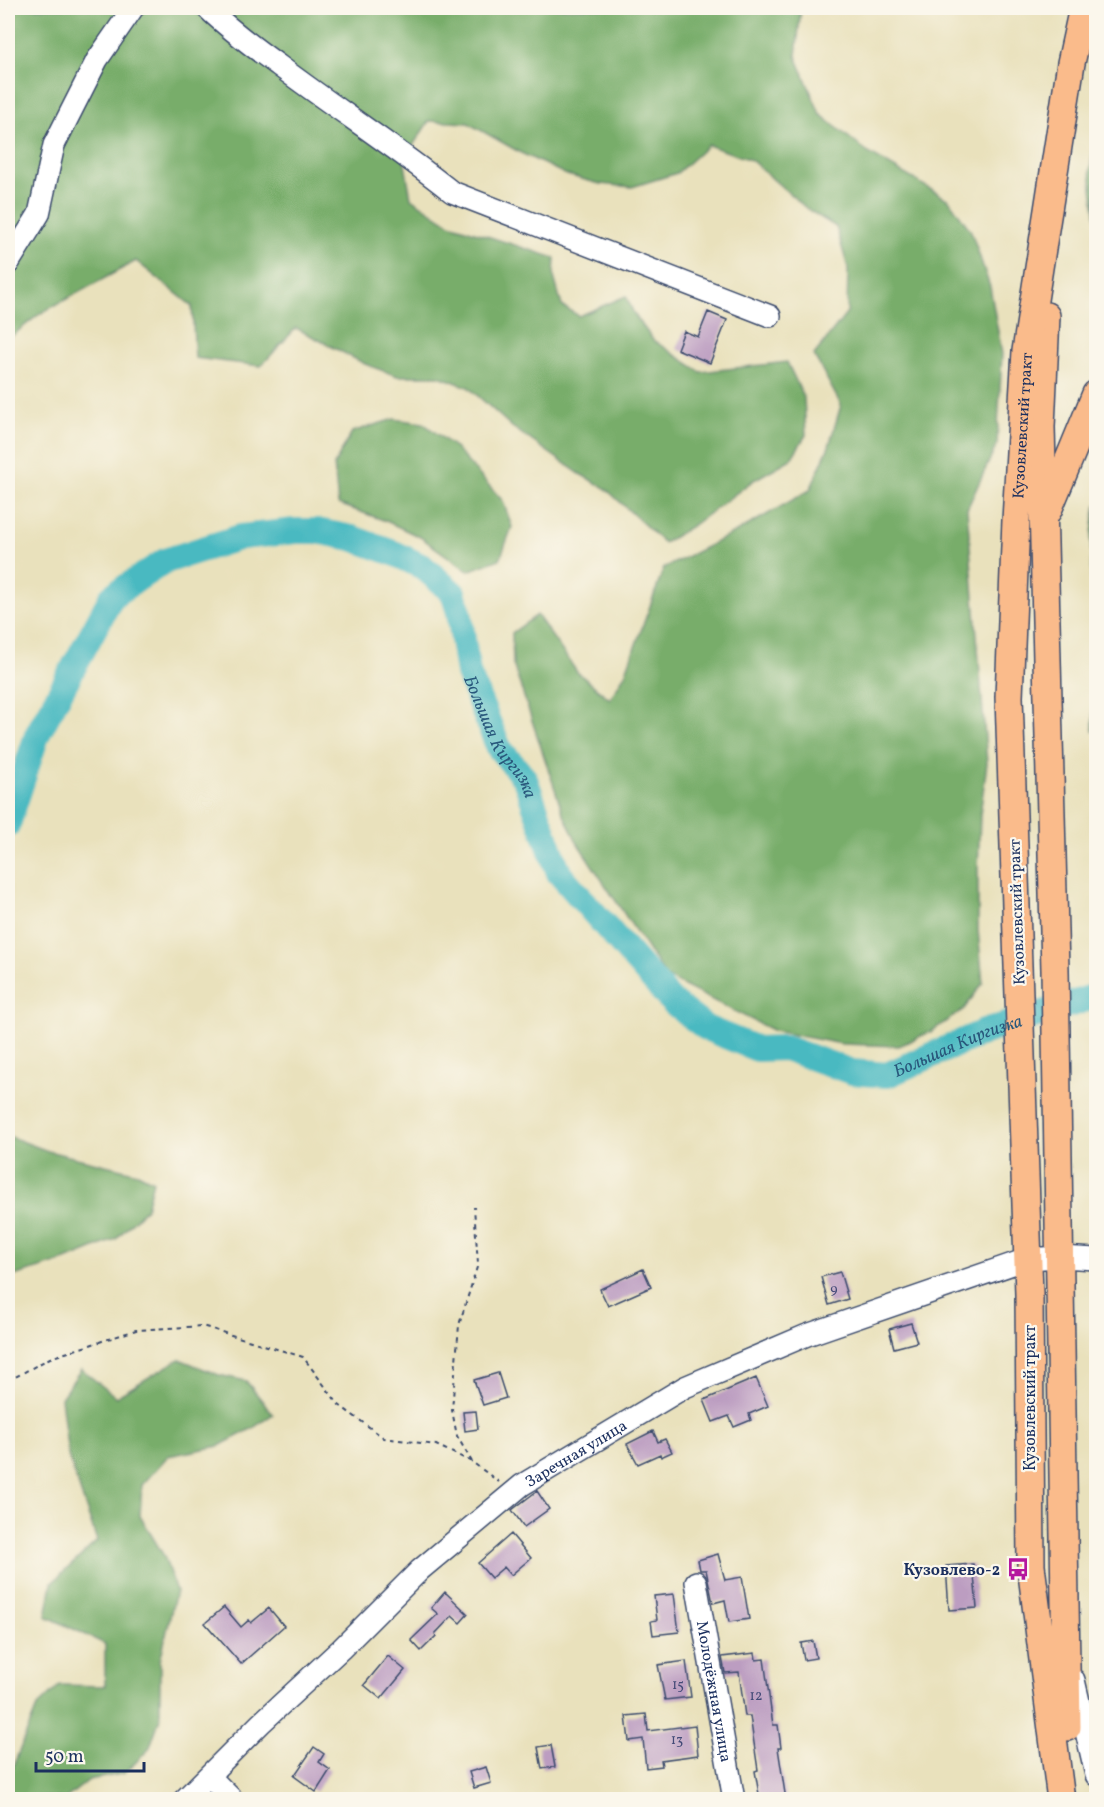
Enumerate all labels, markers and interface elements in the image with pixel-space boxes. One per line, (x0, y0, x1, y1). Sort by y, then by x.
street label: Кузовлевский тракт (1008, 352, 1039, 499)
water label: Большая Киргизка (456, 672, 542, 802)
street label: Кузовлевский тракт (1004, 839, 1032, 985)
water label: Большая Киргизка (890, 1009, 1026, 1085)
house number: 9 (830, 1280, 838, 1299)
street label: Кузовлевский тракт (1020, 1325, 1042, 1471)
street label: Заречная улица (522, 1415, 632, 1494)
bus stop icon: Кузовлево-2 (1005, 1556, 1031, 1582)
place label: Кузовлево-2 (903, 1560, 1000, 1582)
street label: Молодёжная улица (690, 1619, 736, 1764)
house number: 15 (672, 1676, 684, 1695)
house number: 12 (750, 1687, 762, 1706)
house number: 13 (671, 1731, 683, 1750)
scale bar (36, 1735, 144, 1773)
text: 50 m (45, 1745, 84, 1770)

